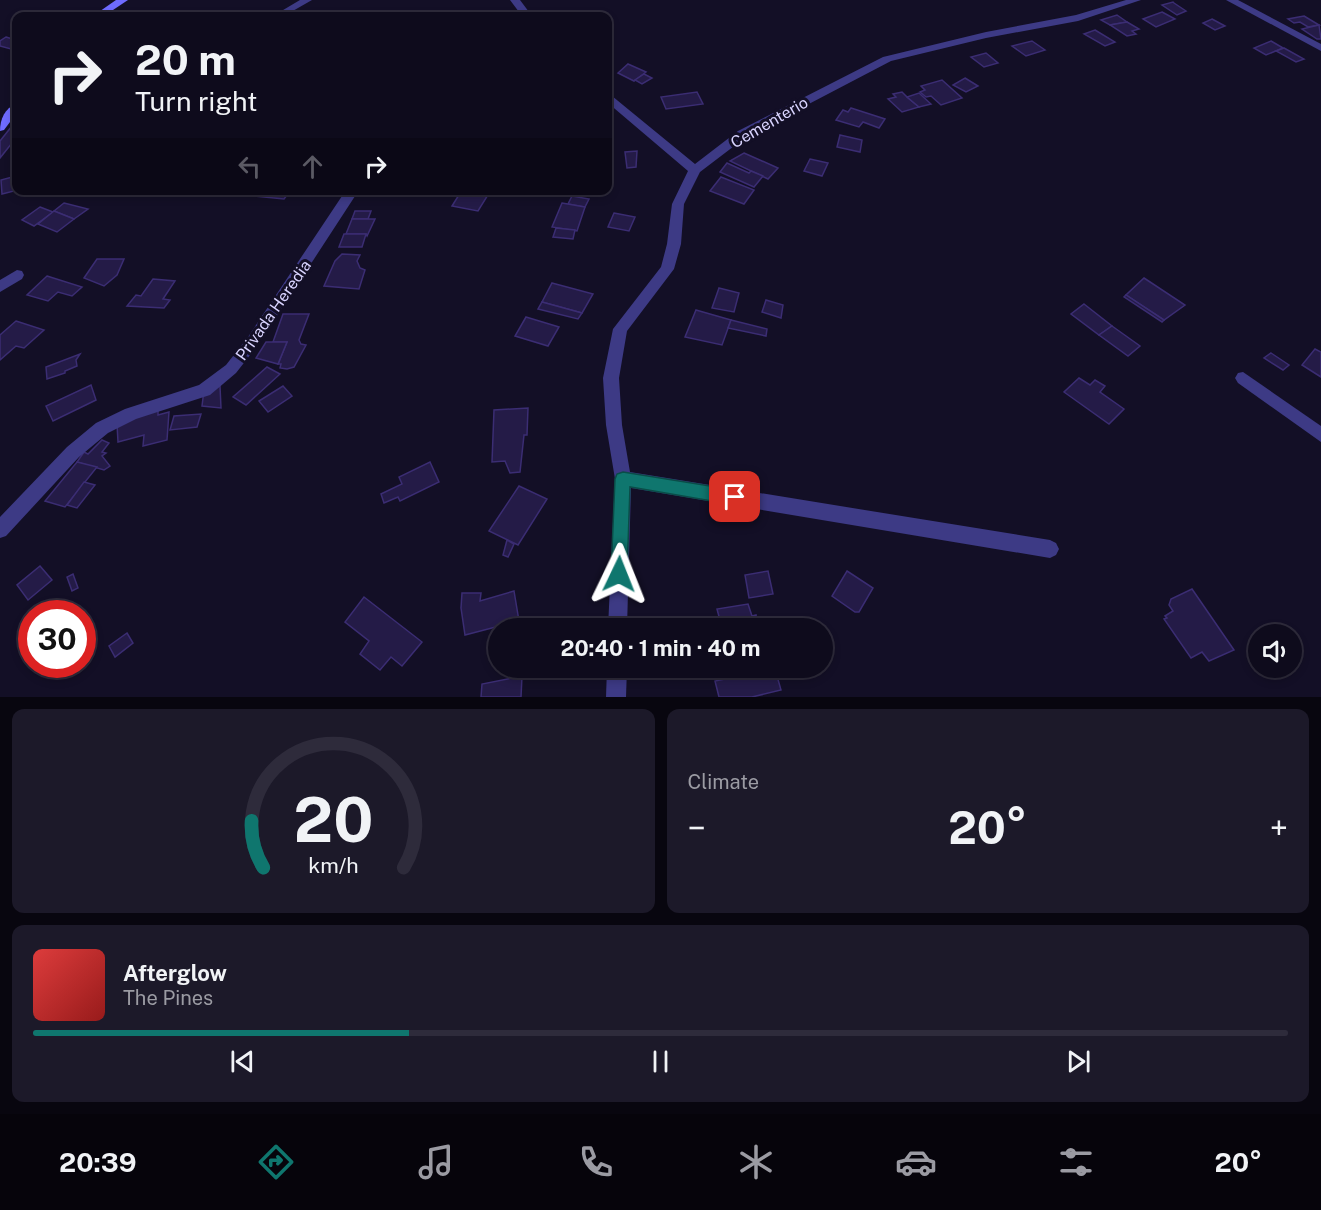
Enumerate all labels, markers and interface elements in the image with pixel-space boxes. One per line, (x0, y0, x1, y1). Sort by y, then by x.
text: 20 m (135, 35, 236, 84)
icon: right (36, 36, 114, 114)
text: Turn right (135, 85, 258, 117)
street label: Cementerio (727, 93, 811, 152)
icon: left (233, 150, 266, 183)
icon: ahead (296, 150, 329, 183)
icon: right (359, 150, 392, 183)
street label: Privada Heredia (232, 256, 315, 364)
pin (709, 471, 760, 522)
icon: arrive (718, 480, 751, 513)
position arrow (587, 542, 651, 606)
speed limit sign: 30 (18, 600, 96, 678)
map controls (1248, 624, 1302, 678)
button: sound (1248, 624, 1302, 678)
text: 20:40 · 1 min · 40 m (560, 635, 761, 661)
text: Climate (688, 770, 759, 794)
text: 20 (293, 783, 373, 856)
text: 20° (948, 801, 1027, 854)
text: − (688, 809, 706, 847)
text: + (1270, 809, 1288, 847)
text: km/h (308, 853, 358, 878)
text: Afterglow (123, 960, 227, 986)
text: The Pines (123, 986, 213, 1010)
icon: previous (226, 1045, 259, 1078)
icon: pause (644, 1045, 677, 1078)
icon: next (1062, 1045, 1095, 1078)
icon: directions (255, 1141, 297, 1183)
icon: music (415, 1141, 457, 1183)
icon: phone (575, 1141, 617, 1183)
icon: climate (735, 1141, 777, 1183)
icon: car (895, 1141, 937, 1183)
icon: filters (1055, 1141, 1097, 1183)
text: 20:39 (59, 1146, 137, 1178)
text: 20° (1215, 1146, 1262, 1178)

